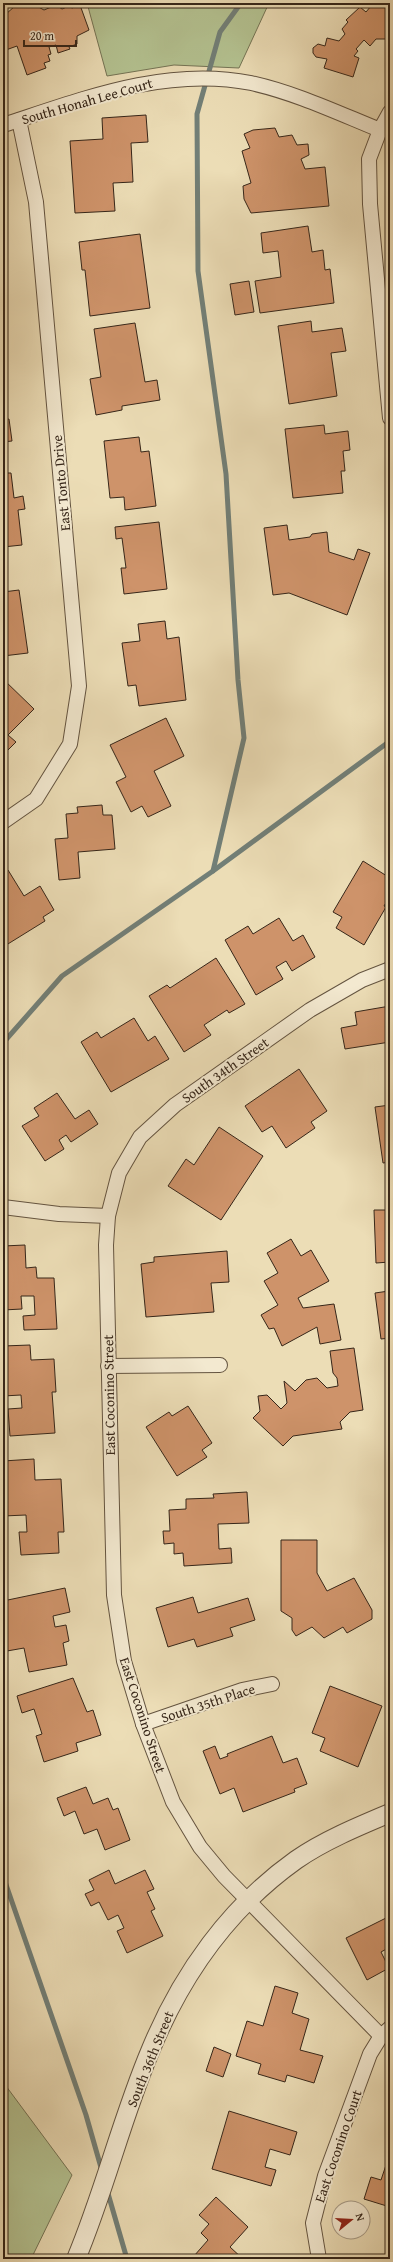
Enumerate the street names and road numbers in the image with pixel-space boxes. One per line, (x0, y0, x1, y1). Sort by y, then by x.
street label: South Honah Lee Court (19, 73, 155, 129)
street label: East Tonto Drive (47, 434, 75, 532)
street label: South 34th Street (177, 1032, 273, 1108)
street label: East Coconino Street (98, 1334, 120, 1456)
street label: East Coconino Street (115, 1655, 171, 1776)
street label: South 35th Place (158, 1678, 258, 1728)
street label: South 36th Street (122, 2008, 178, 2110)
street label: East Coconino Court (309, 2087, 367, 2205)

